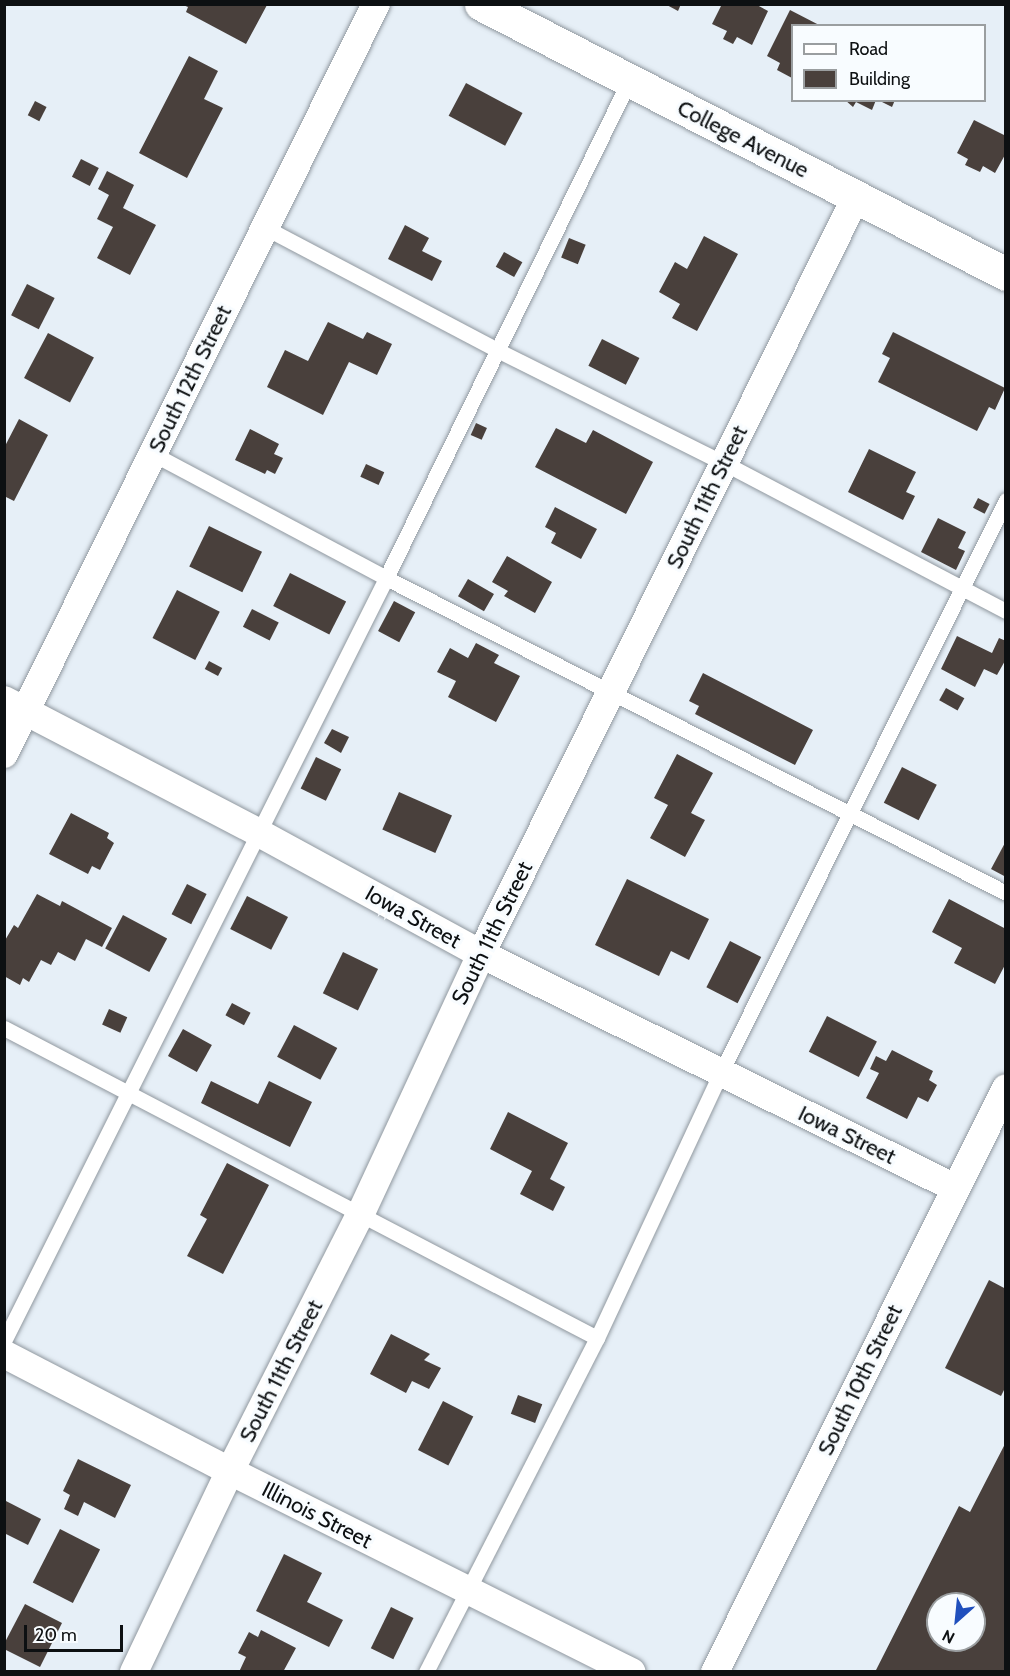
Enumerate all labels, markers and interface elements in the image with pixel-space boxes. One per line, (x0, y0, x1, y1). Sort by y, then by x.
legend (791, 24, 986, 102)
text: Road (849, 38, 888, 60)
text: Building (849, 68, 910, 90)
street label: College Avenue (673, 95, 813, 183)
street label: South 12th Street (143, 301, 237, 457)
street label: South 11th Street (661, 421, 753, 573)
street label: South 11th Street (446, 857, 538, 1009)
street label: Iowa Street (361, 880, 465, 954)
street label: Iowa Street (794, 1100, 900, 1170)
street label: South 11th Street (234, 1296, 328, 1446)
street label: South 10th Street (812, 1300, 908, 1460)
street label: Illinois Street (258, 1476, 376, 1554)
north arrow (926, 1592, 986, 1652)
scale bar (27, 1613, 126, 1651)
text: 20 m (35, 1624, 77, 1646)
text: N (939, 1626, 958, 1648)

